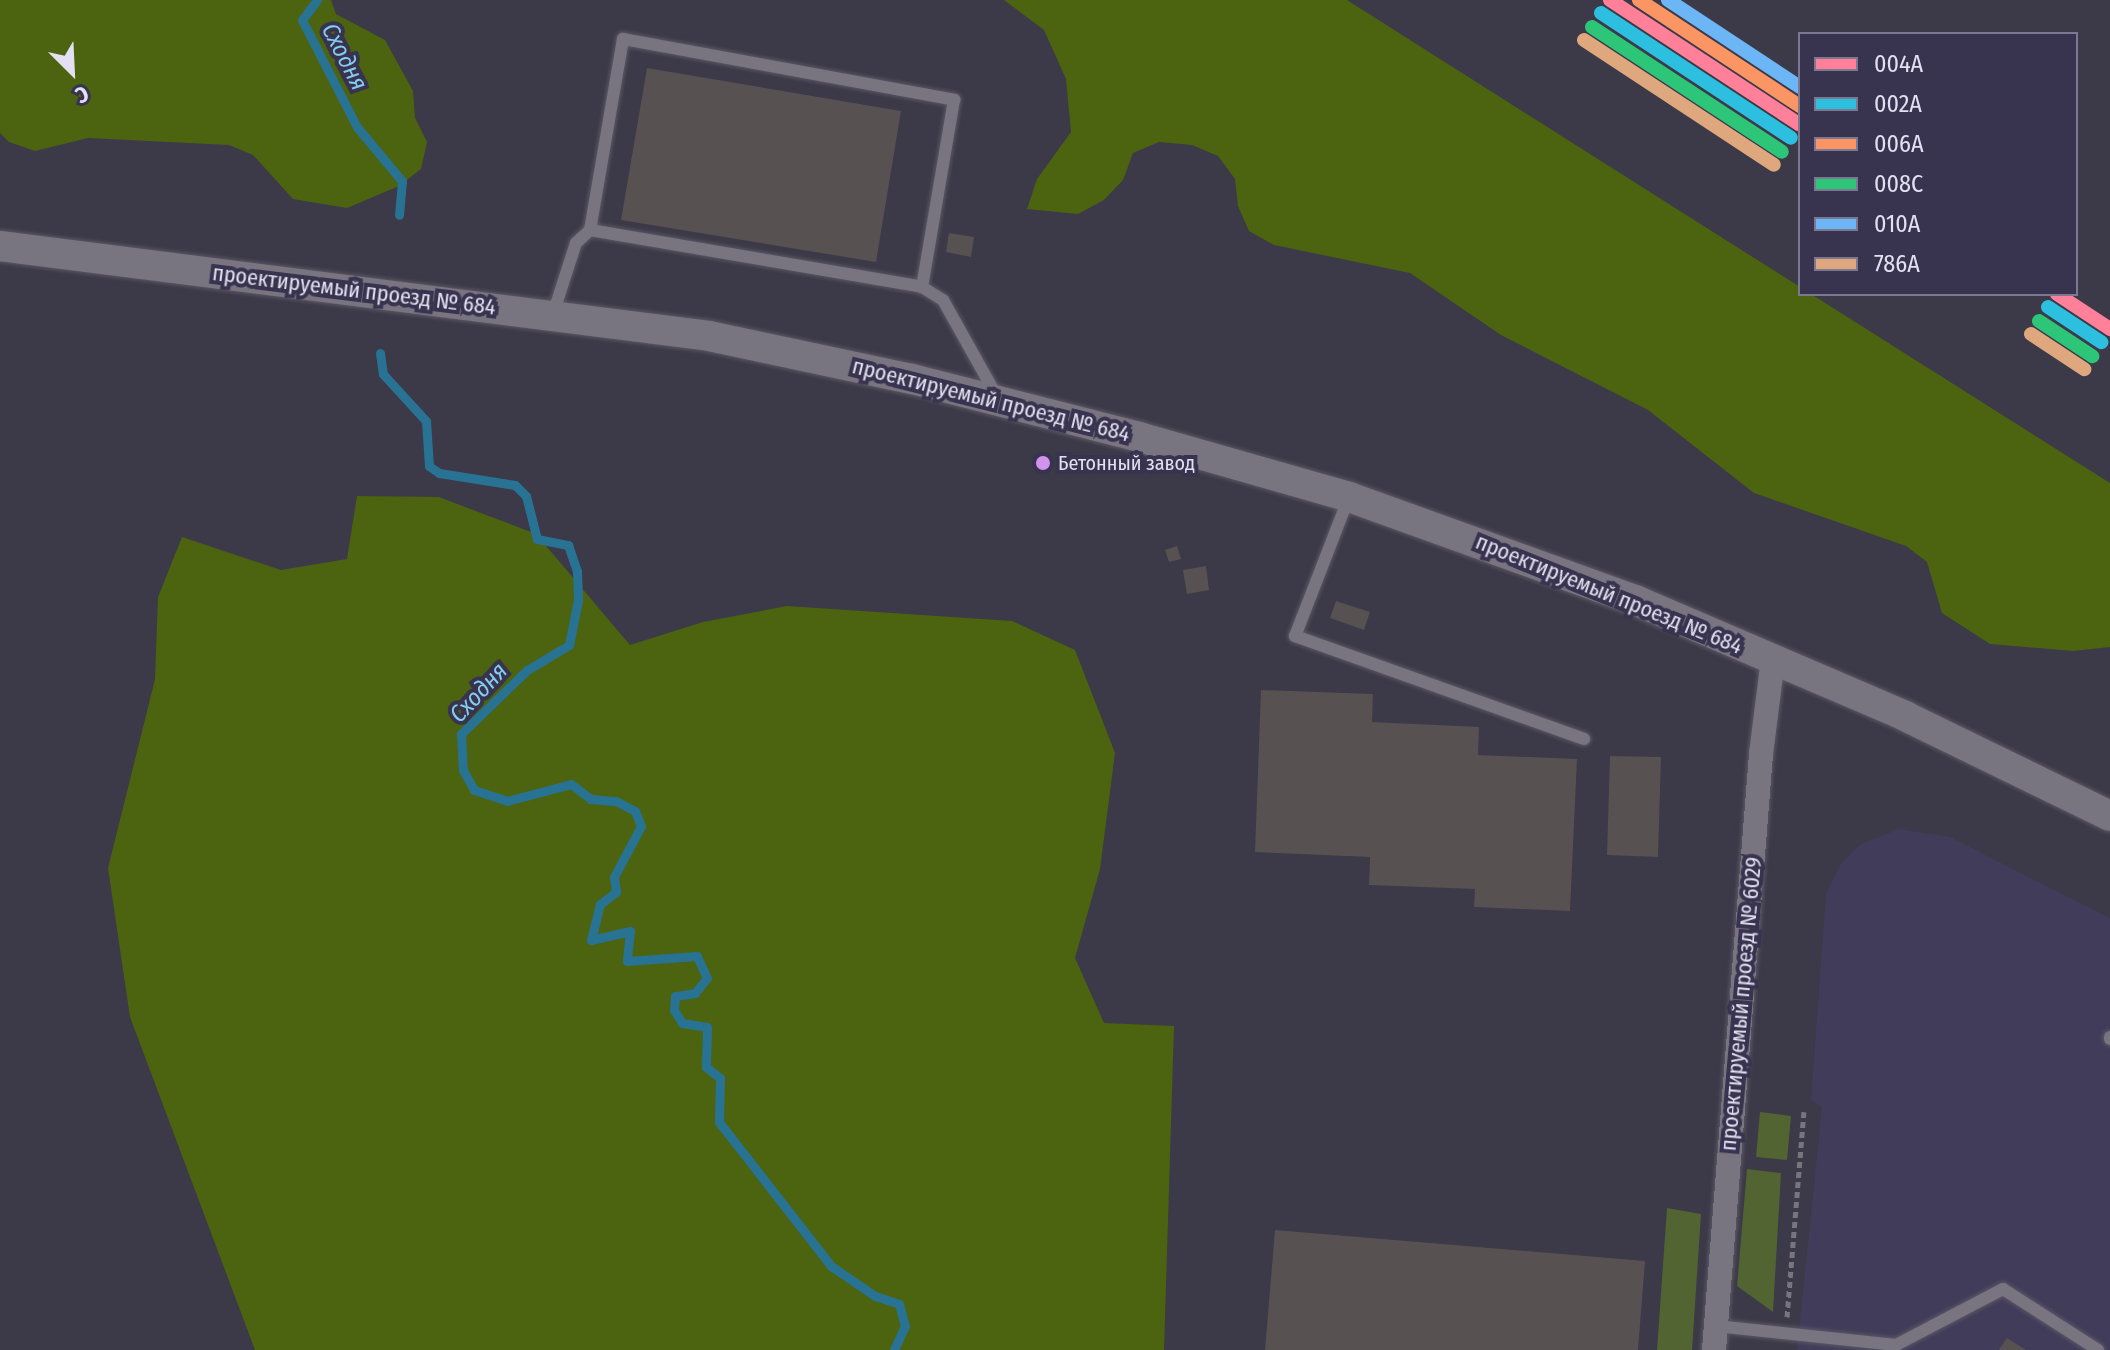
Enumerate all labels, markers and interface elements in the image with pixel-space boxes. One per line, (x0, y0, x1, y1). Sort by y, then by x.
water label: Сходня (315, 19, 373, 95)
north arrow (32, 32, 112, 112)
legend (1798, 32, 2078, 296)
text: 004А (1874, 50, 1923, 78)
text: С (71, 80, 93, 109)
text: 002А (1874, 90, 1922, 118)
text: 006А (1874, 130, 1924, 158)
text: 008С (1874, 170, 1923, 198)
text: 010А (1874, 210, 1920, 238)
text: 786А (1874, 250, 1920, 278)
street label: проектируемый проезд № 684 (211, 260, 497, 320)
street label: проектируемый проезд № 684 (850, 353, 1132, 447)
place label: Бетонный завод (1058, 451, 1195, 475)
marker: Бетонный завод (1035, 455, 1051, 471)
street label: проектируемый проезд № 684 (1472, 528, 1746, 660)
water label: Сходня (444, 657, 514, 729)
street label: проектируемый проезд № 6029 (1715, 856, 1767, 1152)

